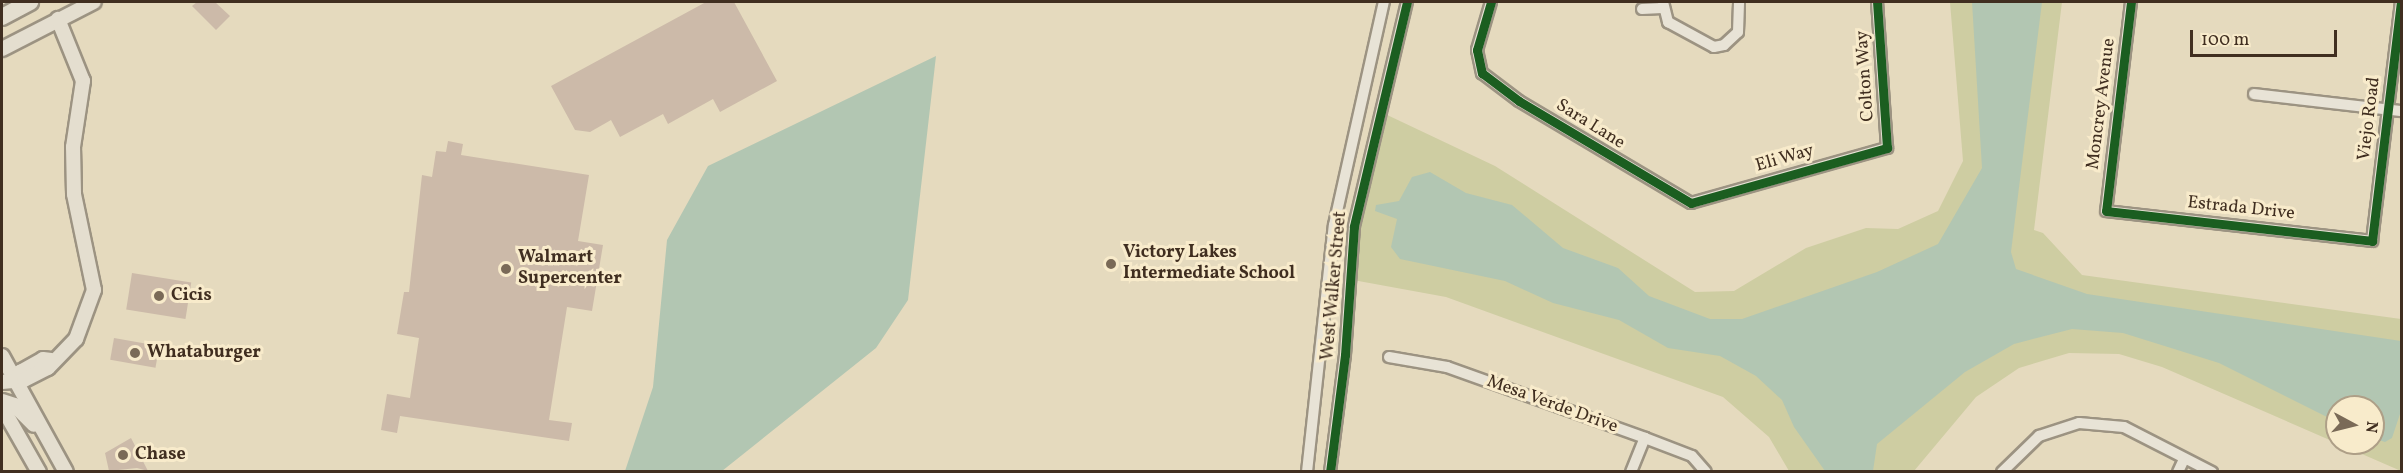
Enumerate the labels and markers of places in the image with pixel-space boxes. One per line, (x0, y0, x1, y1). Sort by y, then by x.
place label: Victory Lakes Intermediate School (1123, 243, 1295, 286)
place label: Walmart Supercenter (518, 248, 622, 290)
marker: Victory Lakes Intermediate School (1104, 257, 1118, 271)
marker: Walmart Supercenter (499, 262, 513, 276)
place label: Cicis (171, 285, 212, 307)
marker: Cicis (152, 289, 166, 303)
place label: Whataburger (147, 342, 261, 364)
marker: Whataburger (128, 346, 142, 360)
place label: Chase (135, 444, 186, 466)
marker: Chase (116, 448, 130, 462)

